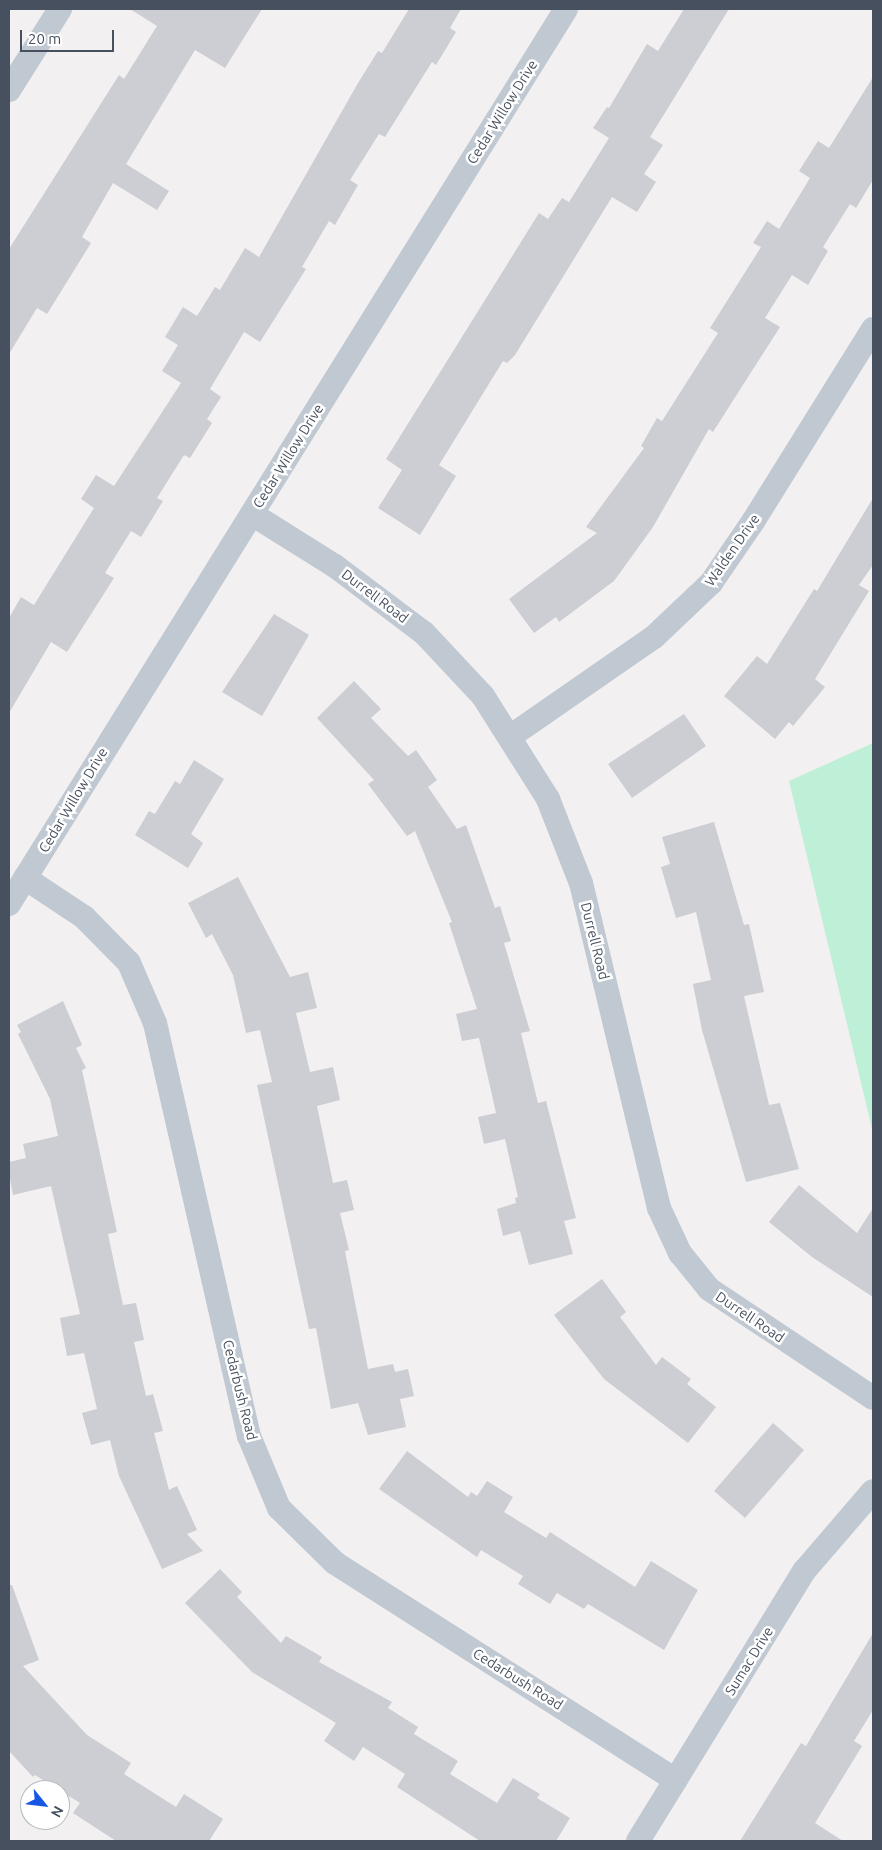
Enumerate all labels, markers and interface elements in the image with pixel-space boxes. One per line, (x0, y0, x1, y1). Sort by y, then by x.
scale bar (22, 20, 116, 52)
text: 20 m (28, 30, 61, 47)
street label: Cedar Willow Drive (463, 57, 541, 167)
street label: Cedar Willow Drive (249, 401, 327, 511)
street label: Walden Drive (701, 511, 763, 589)
street label: Durrell Road (338, 566, 412, 626)
street label: Cedar Willow Drive (35, 744, 111, 856)
street label: Durrell Road (577, 901, 613, 981)
street label: Durrell Road (713, 1288, 787, 1346)
street label: Cedarbush Road (219, 1338, 261, 1442)
street label: Sumac Drive (721, 1624, 777, 1698)
street label: Cedarbush Road (470, 1645, 566, 1713)
north arrow (20, 1780, 70, 1830)
text: N (48, 1803, 67, 1820)

